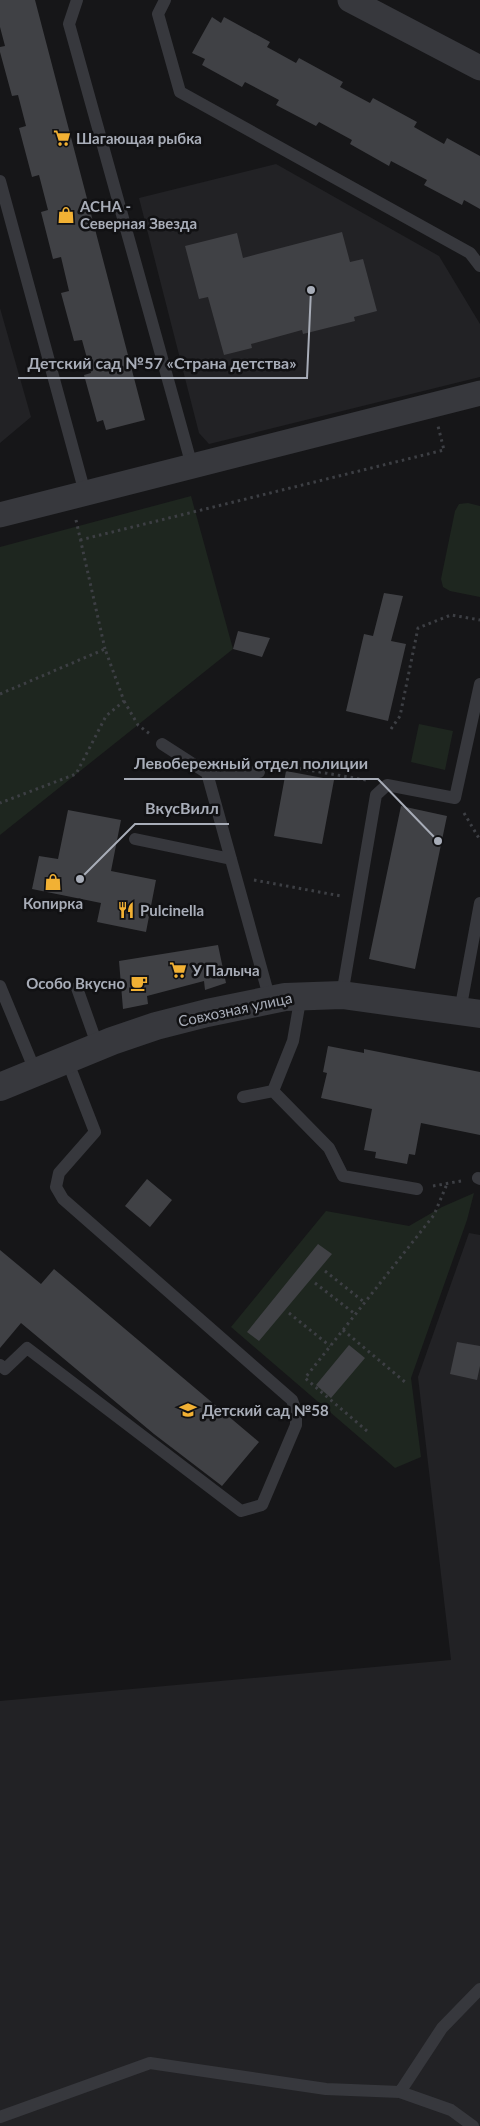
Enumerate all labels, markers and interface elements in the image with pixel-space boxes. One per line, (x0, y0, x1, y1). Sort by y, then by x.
supermarket icon: Шагающая рыбка (52, 128, 72, 148)
place label: Шагающая рыбка (76, 129, 202, 147)
place label: АСНА - Северная Звезда (79, 197, 197, 232)
shop icon: АСНА - Северная Звезда (56, 205, 76, 225)
callout: Детский сад №57 «Страна детства» (18, 347, 307, 378)
text: Детский сад №57 «Страна детства» (28, 353, 296, 372)
callout: Левобережный отдел полиции (124, 748, 378, 779)
text: Левобережный отдел полиции (133, 753, 368, 772)
callout: ВкусВилл (135, 793, 229, 824)
text: ВкусВилл (145, 798, 219, 817)
shop icon: Копирка (43, 872, 63, 892)
place label: Копирка (23, 894, 83, 912)
restaurant icon: Pulcinella (116, 900, 136, 920)
place label: Pulcinella (140, 901, 204, 919)
supermarket icon: У Палыча (168, 960, 188, 980)
place label: У Палыча (191, 961, 260, 979)
cafe icon: Особо Вкусно (129, 973, 149, 993)
place label: Особо Вкусно (26, 974, 125, 992)
street label: Совхозная улица (176, 988, 294, 1030)
school or university icon: Детский сад №58 (178, 1400, 198, 1420)
place label: Детский сад №58 (202, 1401, 329, 1419)

